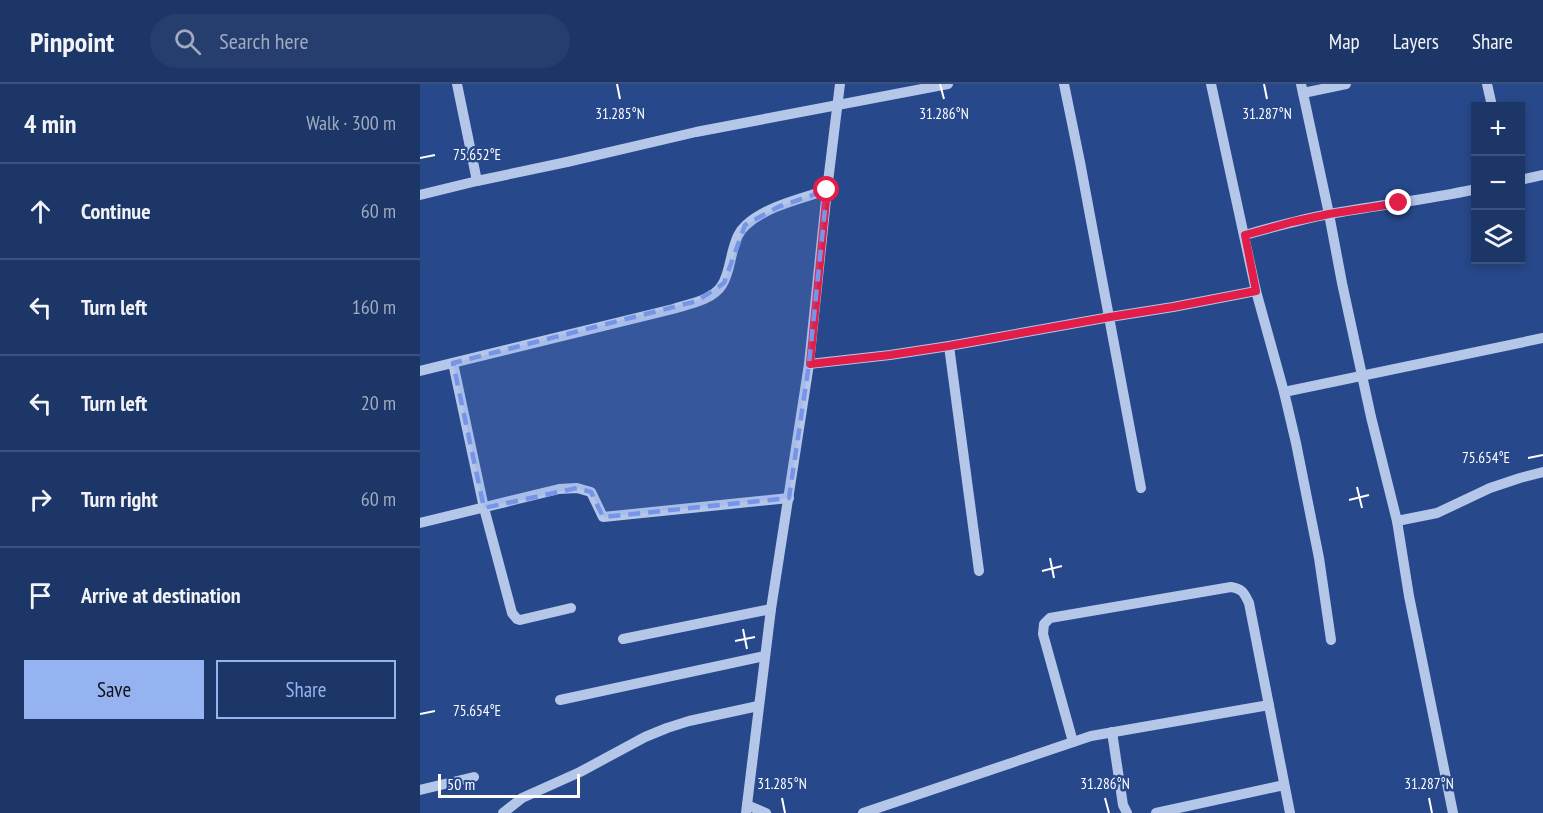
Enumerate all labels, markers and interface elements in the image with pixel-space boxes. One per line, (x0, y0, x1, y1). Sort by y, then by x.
search box (150, 14, 570, 68)
text: Pinpoint (30, 23, 114, 60)
icon: search (171, 25, 204, 58)
text: Search here (219, 27, 309, 55)
text: Map (1329, 28, 1360, 55)
text: Layers (1393, 28, 1439, 55)
text: Share (1472, 28, 1513, 55)
map controls (1471, 102, 1525, 264)
button: + (1471, 102, 1525, 156)
text: 31.285°N (595, 104, 645, 123)
text: 31.286°N (919, 104, 969, 123)
text: 31.287°N (1242, 104, 1292, 123)
text: 4 min (24, 107, 77, 140)
text: Walk · 300 m (306, 110, 396, 136)
text: 75.652°E (453, 145, 501, 164)
button: − (1471, 156, 1525, 210)
route start (813, 176, 839, 202)
route end (1385, 189, 1411, 215)
icon: ahead (24, 195, 57, 228)
text: Continue (81, 197, 151, 225)
text: 60 m (361, 198, 396, 224)
button: layers (1471, 210, 1525, 264)
icon: left (24, 291, 57, 324)
text: Turn left (81, 293, 147, 321)
text: 160 m (352, 294, 396, 320)
icon: left (24, 387, 57, 420)
text: Turn left (81, 389, 147, 417)
text: 20 m (361, 390, 396, 416)
text: 75.654°E (1462, 448, 1510, 467)
icon: right (24, 483, 57, 516)
text: Turn right (81, 485, 158, 513)
text: 60 m (361, 486, 396, 512)
icon: arrive (24, 579, 57, 612)
text: Arrive at destination (81, 581, 241, 609)
button: Save (24, 660, 204, 719)
button: Share (216, 660, 396, 719)
text: 75.654°E (453, 701, 501, 720)
scale bar (438, 771, 580, 798)
text: 50 m (447, 774, 475, 794)
text: 31.285°N (757, 774, 807, 793)
text: 31.286°N (1080, 774, 1130, 793)
text: 31.287°N (1404, 774, 1454, 793)

